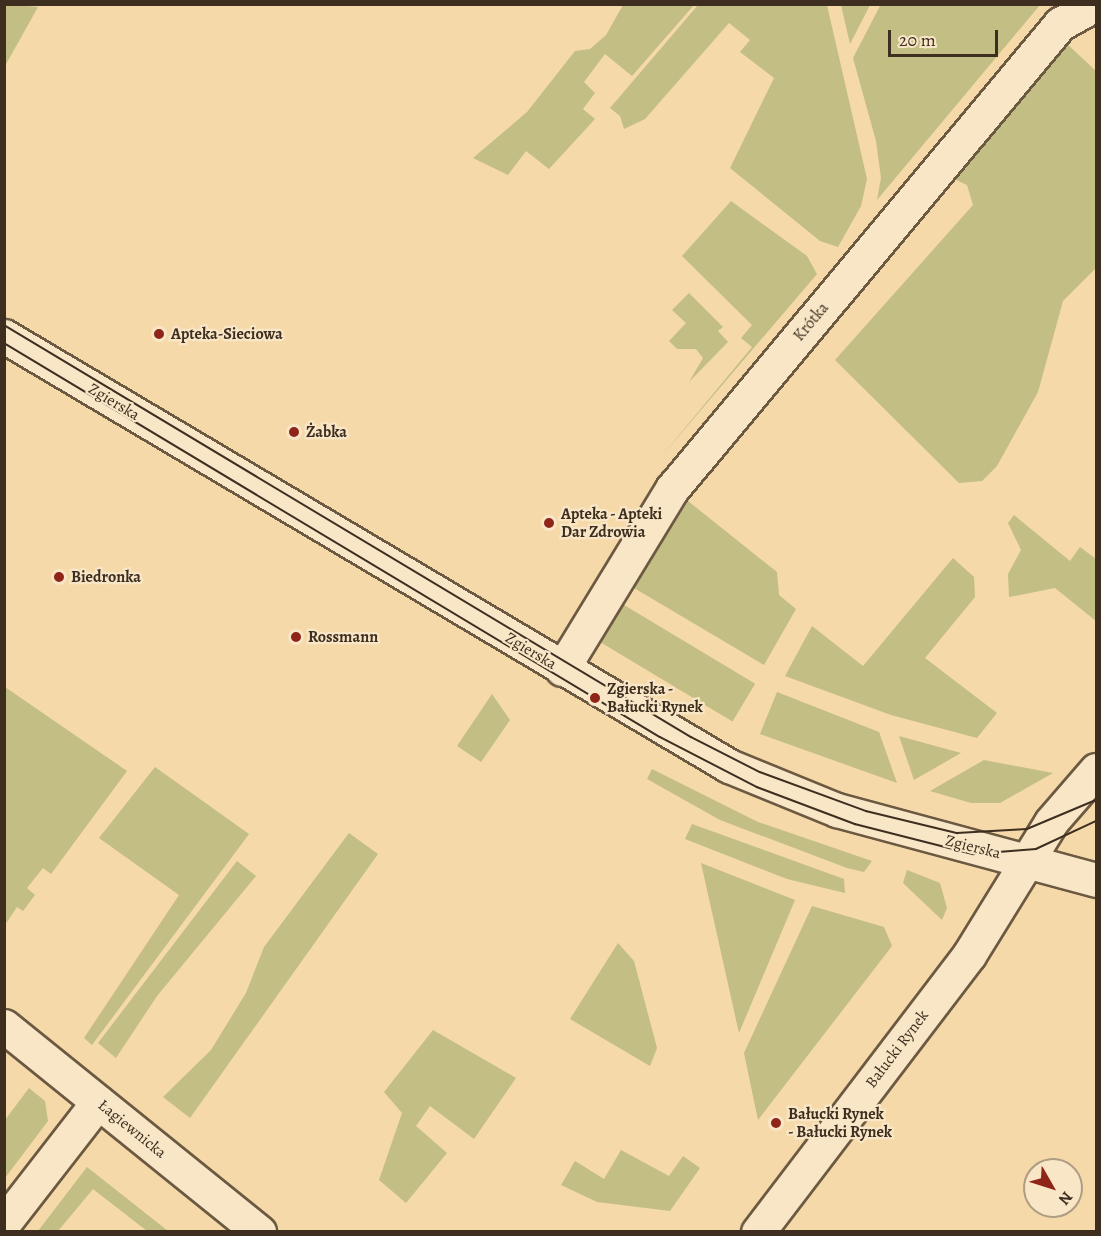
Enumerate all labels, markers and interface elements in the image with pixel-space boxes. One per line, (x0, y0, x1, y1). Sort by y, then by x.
scale bar (891, 18, 1000, 56)
text: 20 m (899, 28, 936, 52)
street label: Krótka (789, 299, 833, 345)
place label: Apteka-Sieciowa (171, 324, 283, 344)
marker: Apteka-Sieciowa (152, 327, 166, 341)
street label: Zgierska (85, 379, 143, 425)
place label: Żabka (306, 422, 347, 442)
marker: Żabka (287, 425, 301, 439)
place label: Apteka - Apteki Dar Zdrowia (561, 504, 663, 542)
marker: Apteka - Apteki Dar Zdrowia (542, 516, 556, 530)
place label: Biedronka (71, 567, 141, 587)
marker: Biedronka (52, 570, 66, 584)
place label: Rossmann (308, 627, 378, 647)
street label: Zgierska (502, 628, 560, 674)
marker: Rossmann (289, 630, 303, 644)
place label: Zgierska - Bałucki Rynek (607, 679, 703, 717)
marker: Zgierska - Bałucki Rynek (588, 691, 602, 705)
street label: Zgierska (943, 831, 1003, 863)
street label: Bałucki Rynek (861, 1006, 933, 1092)
street label: Łagiewnicka (94, 1096, 170, 1162)
place label: Bałucki Rynek - Bałucki Rynek (788, 1104, 892, 1142)
marker: Bałucki Rynek - Bałucki Rynek (769, 1116, 783, 1130)
north arrow (1023, 1158, 1083, 1218)
text: N (1053, 1187, 1078, 1210)

